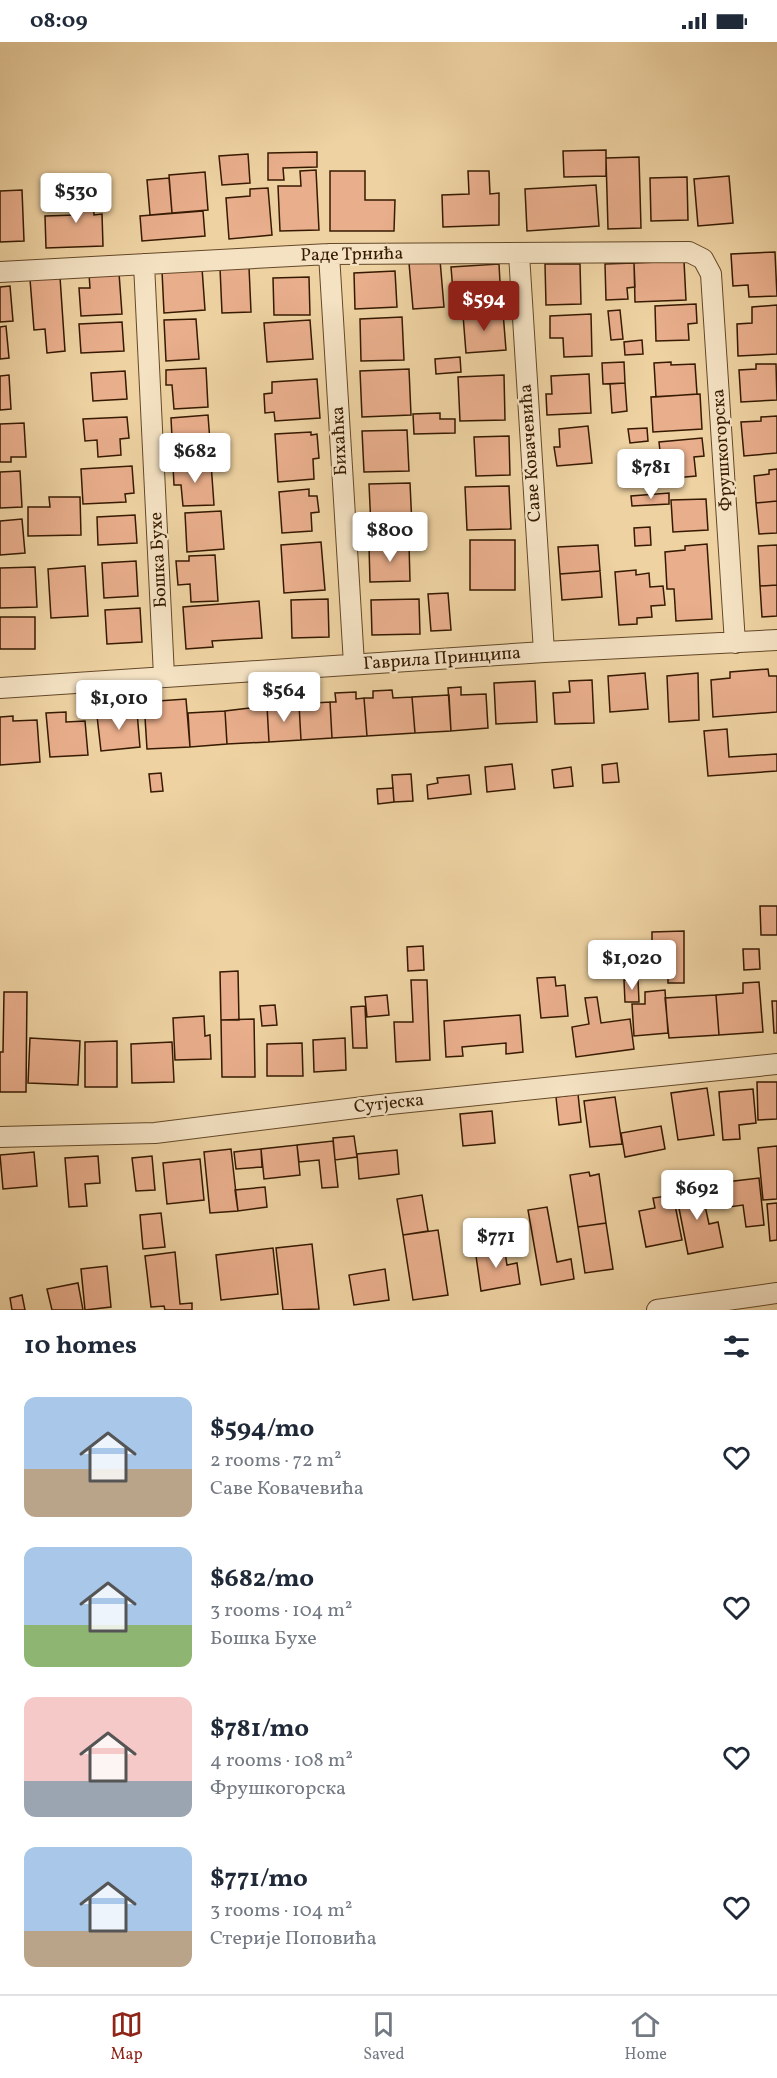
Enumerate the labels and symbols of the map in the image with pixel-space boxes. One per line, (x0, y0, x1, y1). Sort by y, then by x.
pin: $530 (40, 173, 112, 224)
street label: Раде Трнића (300, 242, 404, 268)
pin: $594 (448, 281, 520, 332)
street label: Саве Ковачевића (514, 383, 548, 523)
street label: Фрушкогорска (706, 388, 740, 512)
street label: Бихаћка (326, 406, 354, 476)
pin: $682 (159, 433, 231, 484)
pin: $781 (615, 449, 687, 500)
street label: Бошка Бухе (144, 511, 174, 609)
pin: $800 (354, 512, 426, 563)
street label: Гаврила Принципа (362, 641, 522, 677)
pin: $564 (248, 672, 320, 723)
pin: $1,010 (70, 680, 168, 731)
pin: $1,020 (583, 940, 681, 991)
street label: Сутјеска (353, 1088, 425, 1120)
pin: $692 (661, 1170, 733, 1221)
pin: $771 (460, 1218, 532, 1269)

